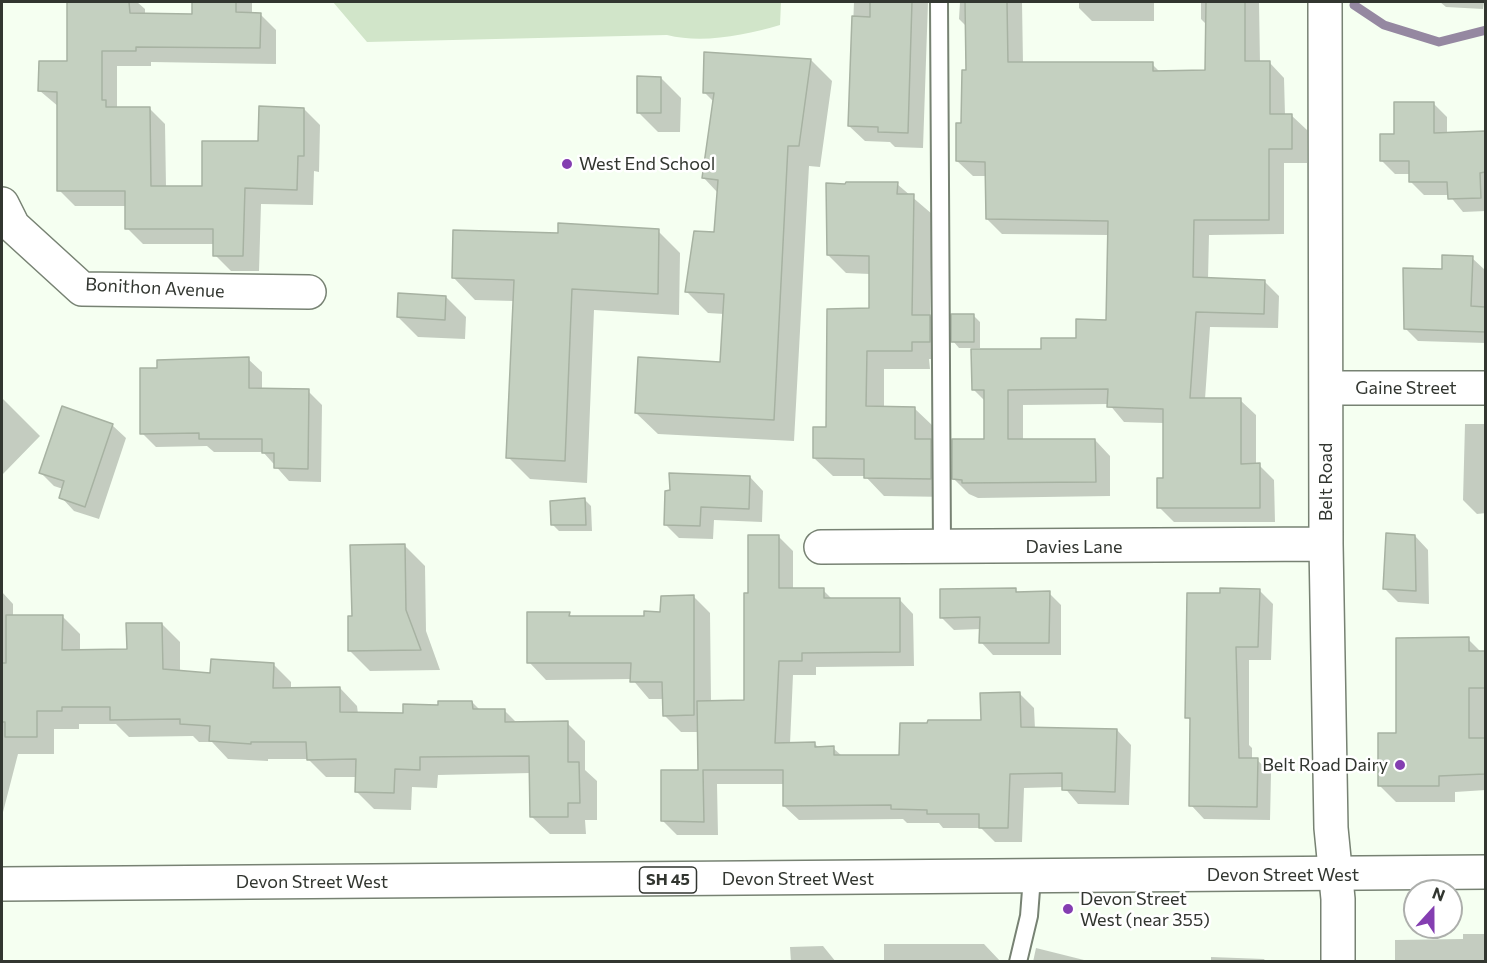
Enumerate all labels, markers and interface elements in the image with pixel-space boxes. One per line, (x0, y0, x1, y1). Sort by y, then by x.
place label: West End School (579, 153, 715, 175)
marker: West End School (560, 157, 574, 171)
street label: Bonithon Avenue (85, 274, 225, 302)
street label: Gaine Street (1355, 377, 1457, 399)
street label: Belt Road (1315, 443, 1337, 521)
street label: Davies Lane (1026, 536, 1122, 558)
place label: Belt Road Dairy (1262, 754, 1388, 776)
marker: Belt Road Dairy (1393, 758, 1407, 772)
street label: Devon Street West (1207, 864, 1359, 886)
road number: SH 45 (640, 867, 696, 893)
street label: Devon Street West (722, 868, 874, 890)
street label: Devon Street West (236, 871, 388, 893)
north arrow (1403, 879, 1463, 939)
text: N (1430, 883, 1448, 905)
place label: Devon Street West (near 355) (1080, 888, 1210, 930)
marker: Devon Street West (near 355) (1061, 902, 1075, 916)

